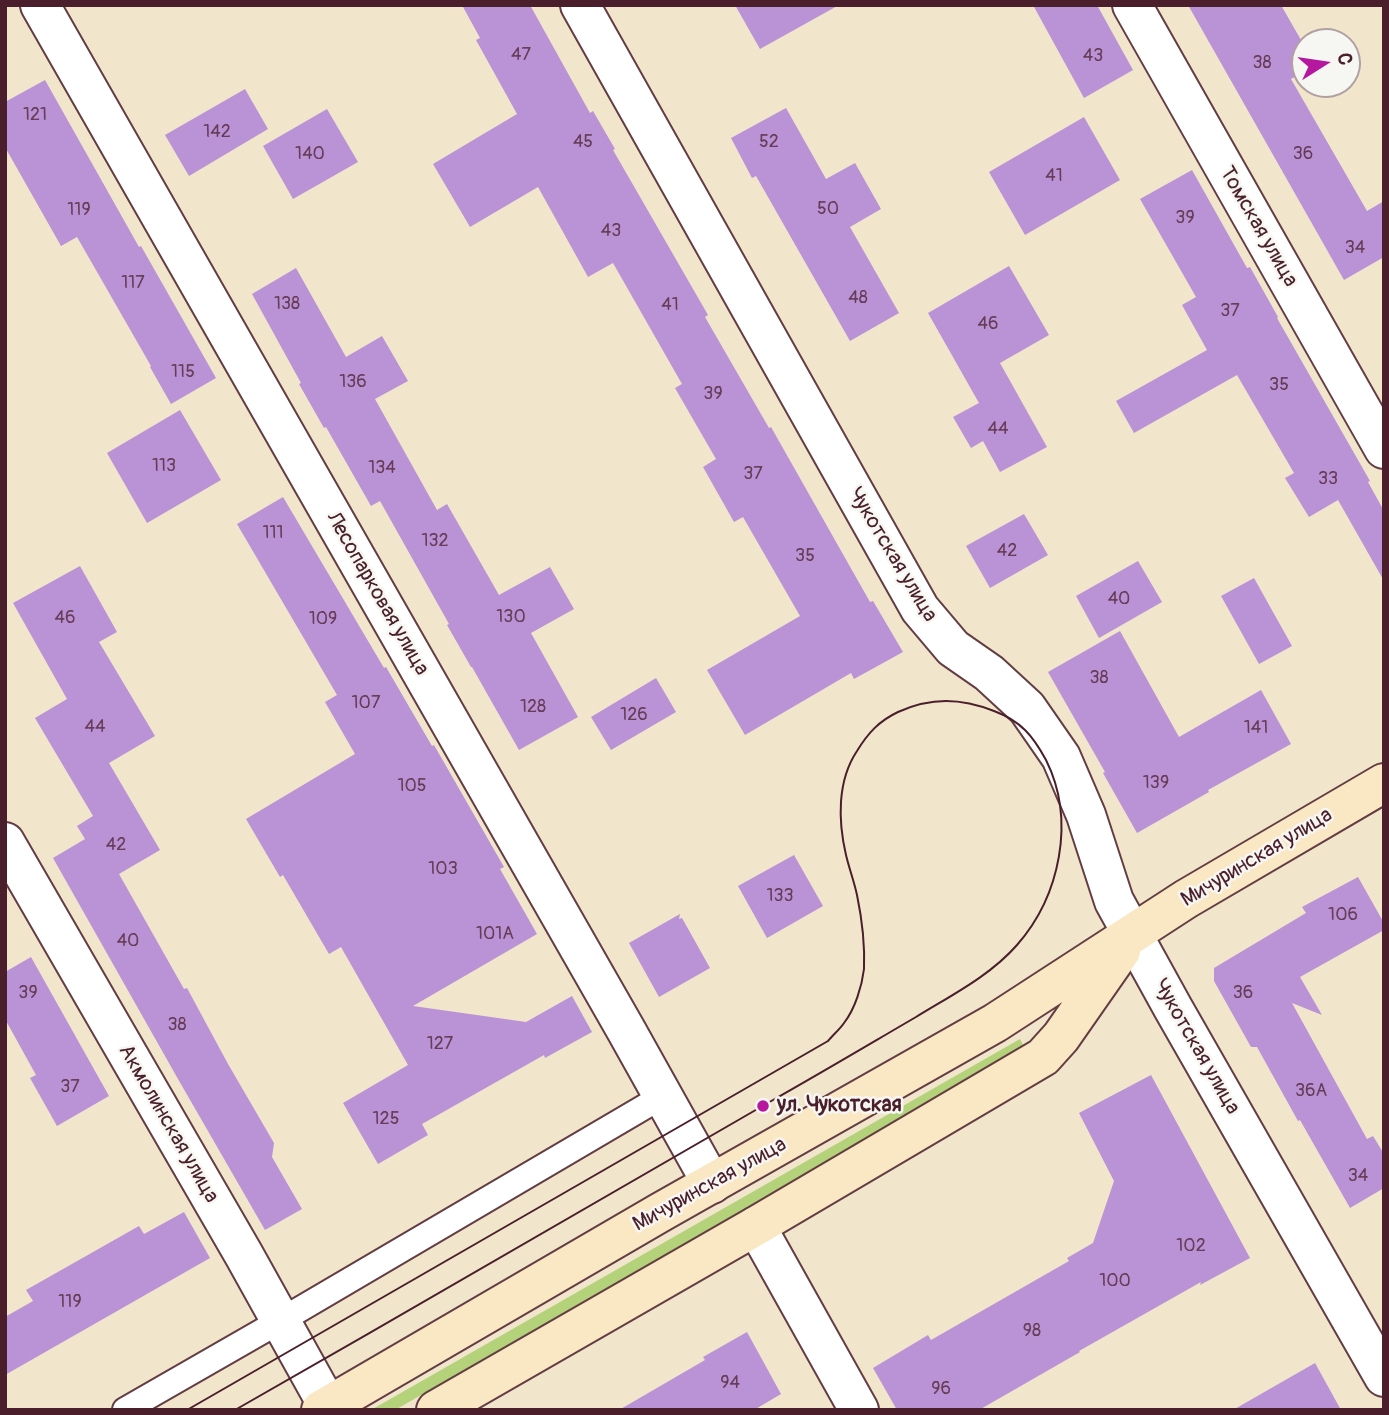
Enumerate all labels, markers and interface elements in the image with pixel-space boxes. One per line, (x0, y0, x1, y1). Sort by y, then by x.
north arrow (1291, 28, 1361, 98)
house number: 47 (511, 44, 531, 66)
house number: 43 (1083, 45, 1103, 67)
text: С (1332, 51, 1358, 67)
house number: 38 (1252, 52, 1272, 74)
house number: 121 (23, 104, 47, 126)
house number: 142 (203, 121, 231, 143)
house number: 45 (573, 131, 593, 153)
house number: 52 (759, 131, 779, 153)
house number: 140 (295, 143, 325, 165)
house number: 36 (1293, 143, 1313, 165)
street label: Томская улица (1213, 162, 1303, 292)
house number: 41 (1045, 165, 1063, 187)
house number: 50 (817, 198, 839, 220)
house number: 119 (67, 199, 91, 221)
house number: 39 (1175, 207, 1195, 229)
house number: 43 (601, 220, 621, 242)
house number: 34 (1345, 237, 1365, 259)
house number: 117 (121, 272, 145, 294)
house number: 48 (848, 287, 868, 309)
house number: 138 (274, 293, 300, 315)
house number: 41 (661, 294, 679, 316)
house number: 37 (1220, 300, 1240, 322)
house number: 46 (978, 313, 998, 335)
house number: 115 (171, 361, 195, 383)
house number: 136 (339, 371, 367, 393)
house number: 35 (1269, 374, 1289, 396)
house number: 39 (703, 383, 723, 405)
house number: 44 (988, 418, 1008, 440)
house number: 113 (152, 455, 176, 477)
house number: 134 (368, 457, 396, 479)
house number: 37 (743, 463, 763, 485)
house number: 33 (1318, 468, 1338, 490)
street label: Чукотская улица (842, 483, 942, 627)
street label: Лесопарковая улица (320, 508, 434, 680)
house number: 111 (262, 522, 284, 544)
house number: 132 (421, 530, 449, 552)
house number: 42 (997, 540, 1017, 562)
house number: 35 (795, 545, 815, 567)
house number: 40 (1108, 588, 1130, 610)
house number: 130 (496, 606, 526, 628)
house number: 46 (55, 607, 75, 629)
house number: 109 (309, 608, 337, 630)
house number: 38 (1089, 667, 1109, 689)
house number: 107 (352, 692, 380, 714)
house number: 128 (520, 696, 546, 718)
house number: 126 (620, 704, 648, 726)
house number: 44 (85, 716, 105, 738)
house number: 141 (1244, 717, 1268, 739)
house number: 139 (1143, 772, 1169, 794)
house number: 105 (397, 775, 427, 797)
street label: Мичуринская улица (1177, 803, 1337, 913)
house number: 42 (106, 834, 126, 856)
house number: 103 (428, 858, 458, 880)
house number: 133 (766, 885, 794, 907)
house number: 106 (1328, 904, 1358, 926)
house number: 101А (476, 923, 514, 945)
house number: 40 (117, 930, 139, 952)
street label: Чукотская улица (1147, 975, 1245, 1119)
house number: 39 (18, 982, 38, 1004)
house number: 36 (1233, 982, 1253, 1004)
house number: 38 (167, 1014, 187, 1036)
house number: 127 (427, 1033, 453, 1055)
street label: Акмолинская улица (112, 1040, 224, 1208)
house number: 37 (60, 1076, 80, 1098)
house number: 36А (1295, 1080, 1327, 1102)
place label: ул. Чукотская (777, 1093, 902, 1119)
marker: ул. Чукотская (755, 1098, 771, 1114)
house number: 125 (373, 1108, 399, 1130)
street label: Мичуринская улица (629, 1132, 791, 1238)
house number: 34 (1348, 1165, 1368, 1187)
house number: 102 (1176, 1235, 1206, 1257)
house number: 100 (1099, 1270, 1131, 1292)
house number: 119 (58, 1291, 82, 1313)
house number: 98 (1023, 1320, 1041, 1342)
house number: 94 (720, 1372, 740, 1394)
house number: 96 (931, 1378, 951, 1400)

